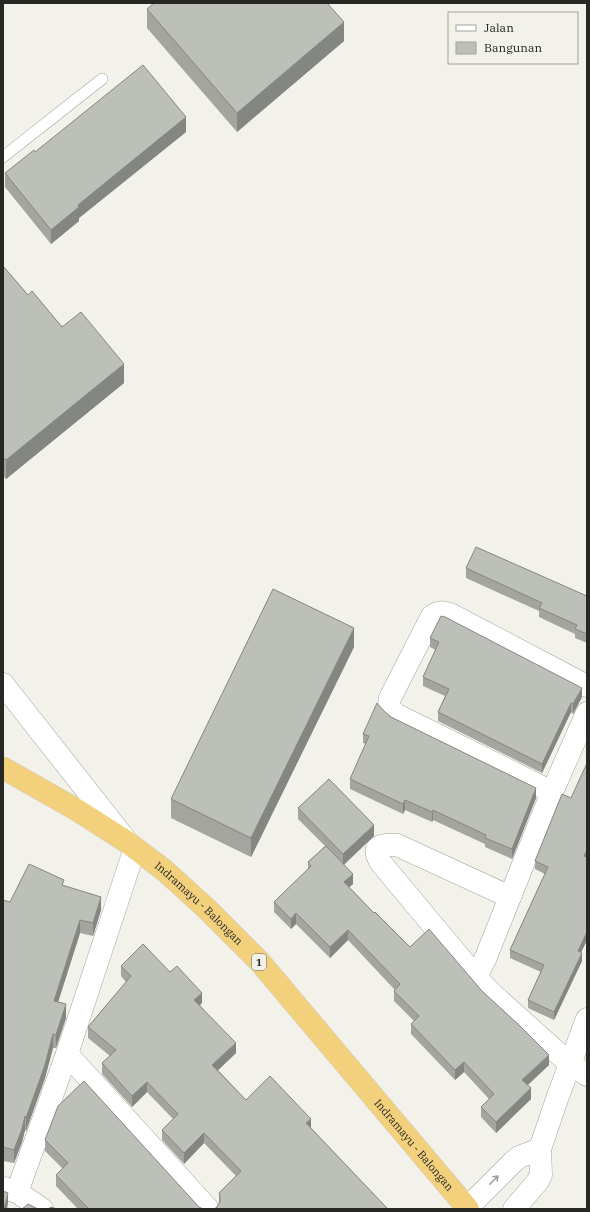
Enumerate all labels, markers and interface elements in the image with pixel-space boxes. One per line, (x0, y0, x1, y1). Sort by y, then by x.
legend (448, 12, 578, 64)
text: Jalan (484, 20, 514, 35)
text: Bangunan (484, 40, 542, 55)
street label: Indramayu - Balongan (152, 858, 246, 948)
road number: 1 (252, 954, 266, 970)
street label: Indramayu - Balongan (371, 1096, 457, 1194)
one-way arrow (489, 1175, 499, 1185)

